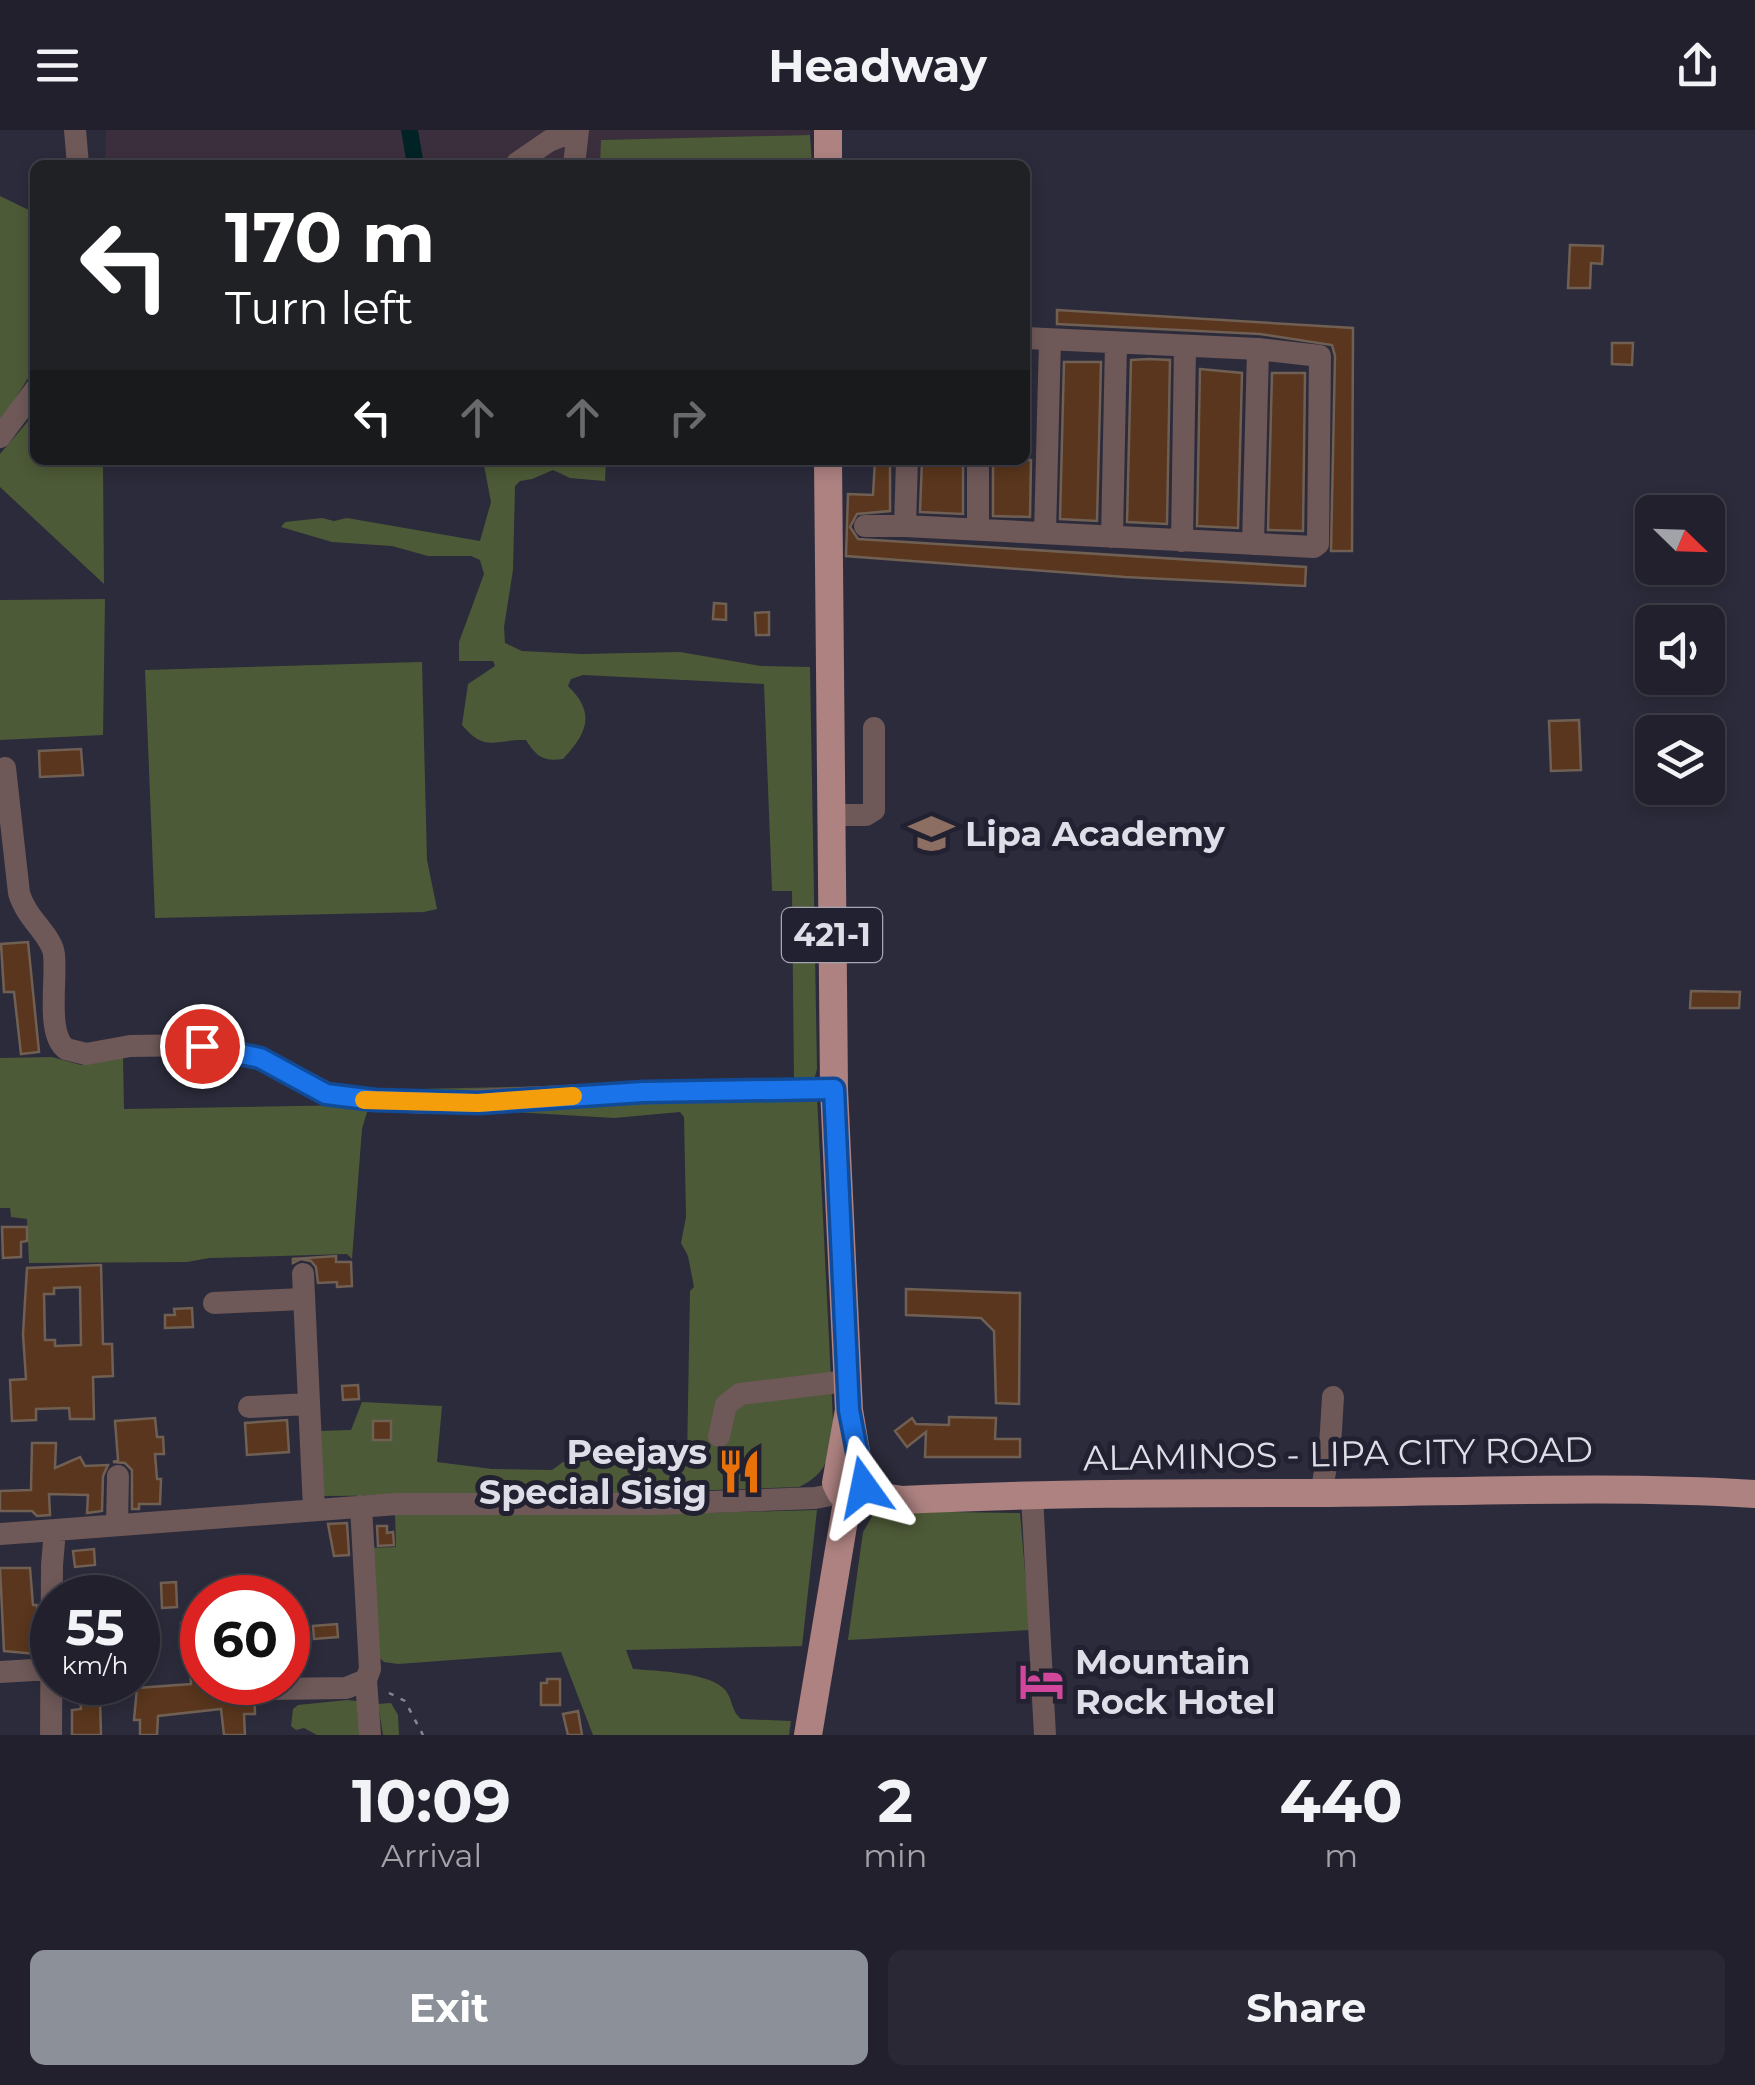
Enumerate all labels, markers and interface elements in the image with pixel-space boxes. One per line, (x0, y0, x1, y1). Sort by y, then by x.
icon: menu (30, 38, 85, 93)
text: Headway (768, 38, 987, 93)
icon: share (1670, 38, 1725, 93)
text: 170 m (225, 194, 435, 280)
icon: left (60, 200, 190, 330)
text: Turn left (225, 280, 413, 335)
icon: left (345, 390, 400, 445)
icon: ahead (450, 390, 505, 445)
icon: ahead (555, 390, 610, 445)
icon: right (660, 390, 715, 445)
north arrow (1635, 495, 1725, 585)
map controls (1635, 495, 1725, 805)
button: sound (1635, 605, 1725, 695)
button: layers (1635, 715, 1725, 805)
school or university icon: Lipa Academy (908, 810, 956, 858)
place label: Lipa Academy (965, 812, 1226, 855)
road number: 421-1 (782, 908, 882, 962)
pin (160, 1004, 245, 1089)
icon: arrive (175, 1019, 230, 1074)
street label: ALAMINOS - LIPA CITY ROAD (1083, 1428, 1593, 1479)
place label: Peejays Special Sisig (479, 1430, 707, 1513)
position arrow (812, 1435, 916, 1539)
restaurant icon: Peejays Special Sisig (716, 1448, 764, 1496)
speed limit sign: 60 (180, 1575, 310, 1705)
text: 55 (65, 1597, 125, 1658)
place label: Mountain Rock Hotel (1075, 1640, 1276, 1723)
text: km/h (62, 1650, 128, 1680)
hotel icon: Mountain Rock Hotel (1018, 1658, 1066, 1706)
text: 10:09 (352, 1764, 511, 1837)
text: 2 (878, 1764, 913, 1837)
text: 440 (1279, 1764, 1403, 1837)
text: Arrival (381, 1836, 482, 1875)
text: min (863, 1836, 927, 1875)
text: m (1324, 1836, 1358, 1875)
button: Exit (30, 1950, 868, 2065)
button: Share (888, 1950, 1725, 2065)

